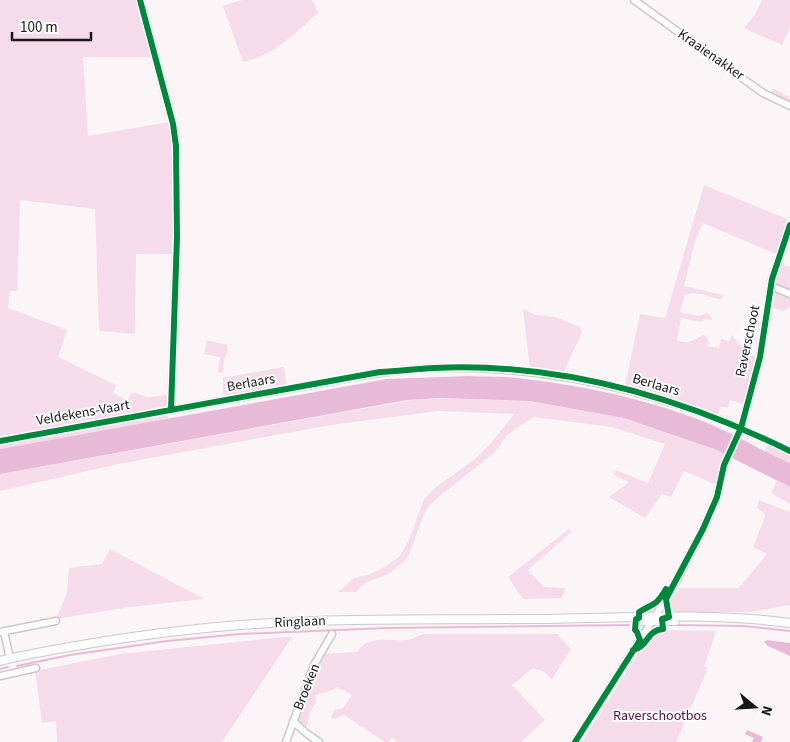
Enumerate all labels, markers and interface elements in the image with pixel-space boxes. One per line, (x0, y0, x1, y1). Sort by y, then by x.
scale bar (12, 10, 91, 42)
text: 100 m (20, 17, 58, 38)
street label: Kraaienakker (674, 25, 748, 85)
street label: Raverschoot (731, 303, 765, 379)
street label: Berlaars (225, 369, 277, 397)
street label: Berlaars (630, 369, 682, 401)
street label: Veldekens-Vaart (35, 395, 131, 431)
street label: Ringlaan (274, 611, 326, 633)
street label: Broeken (289, 661, 325, 713)
north arrow (730, 682, 780, 732)
text: N (755, 703, 777, 718)
park label: Raverschootbos (613, 706, 707, 726)

